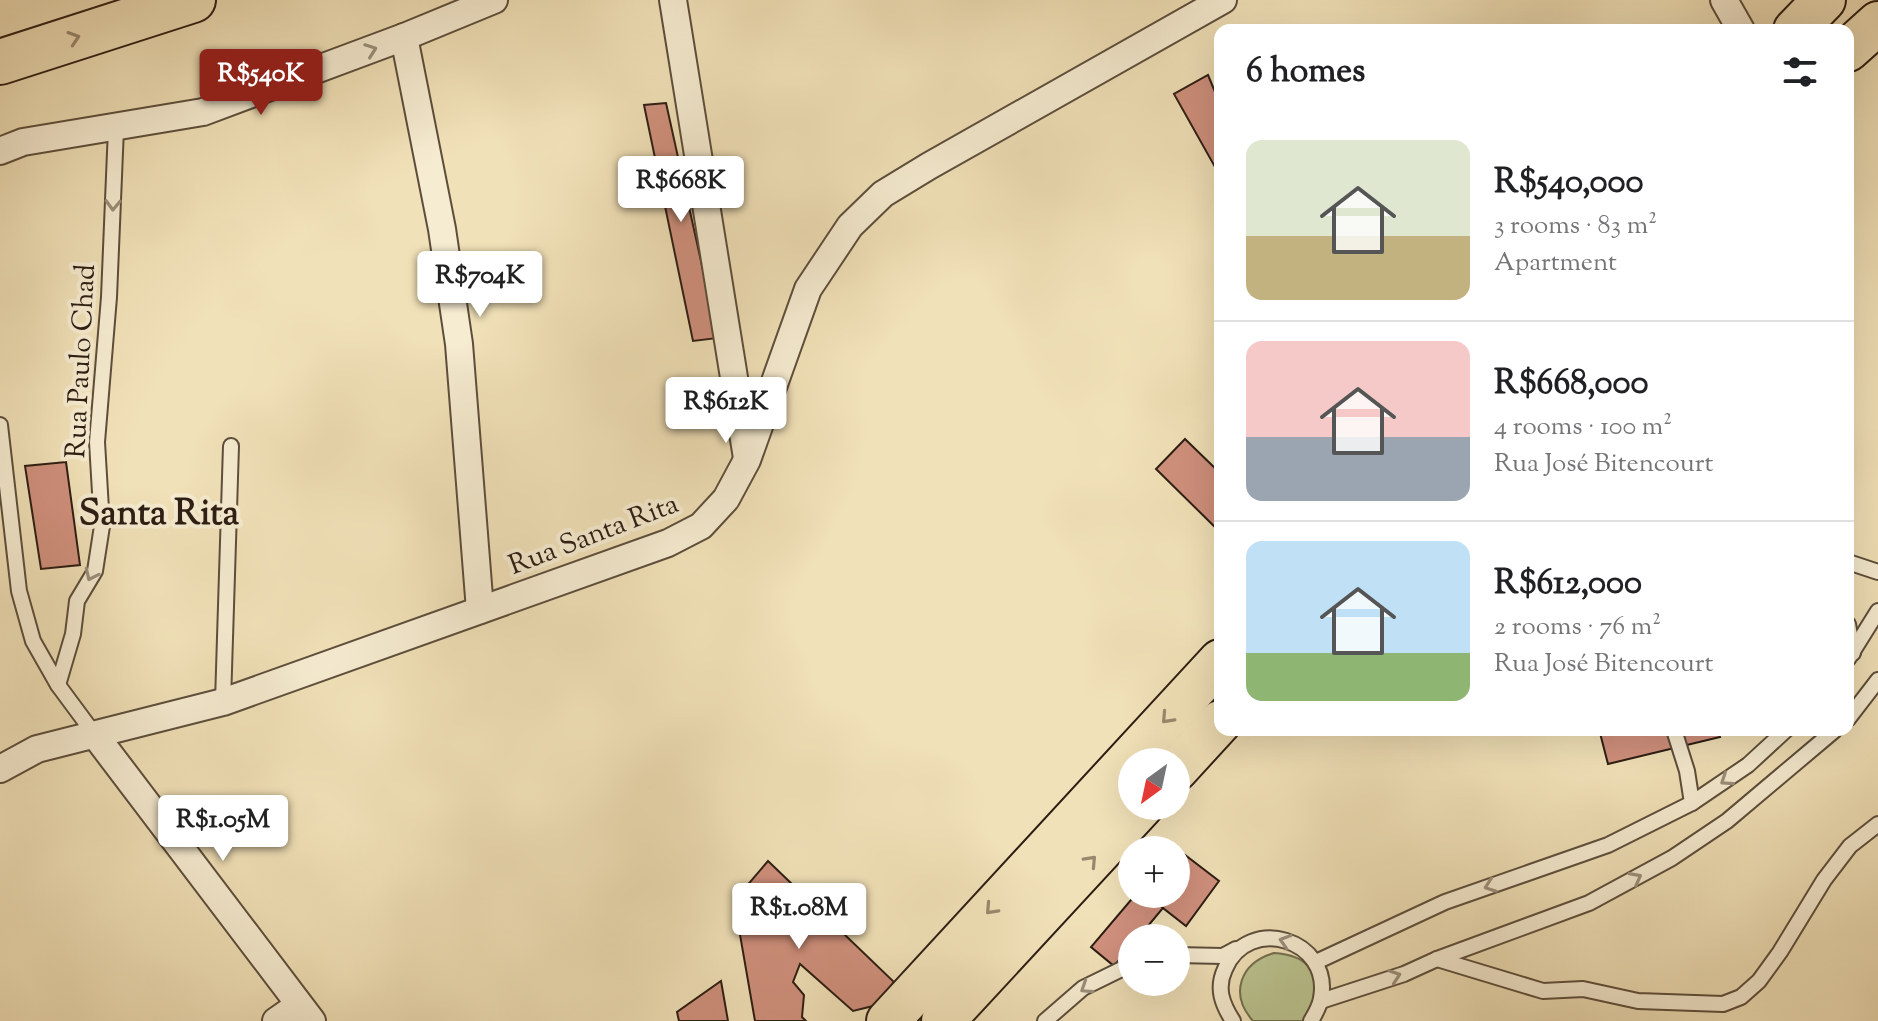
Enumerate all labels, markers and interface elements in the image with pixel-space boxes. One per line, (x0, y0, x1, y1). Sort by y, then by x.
one-way arrow (67, 31, 81, 47)
one-way arrow (363, 43, 377, 60)
text: 6 homes (1246, 48, 1365, 97)
pin: R$540K (196, 49, 326, 117)
icon: filters (1778, 50, 1822, 94)
text: R$540K (218, 56, 304, 93)
pin: R$668K (616, 156, 746, 224)
text: R$540,000 (1494, 159, 1644, 208)
text: R$668K (636, 163, 726, 200)
icon: home (1310, 172, 1406, 268)
one-way arrow (104, 200, 121, 212)
text: 3 rooms · 83 m² (1494, 208, 1657, 245)
text: Apartment (1494, 245, 1617, 282)
pin: R$704K (415, 251, 545, 319)
text: R$704K (435, 258, 525, 295)
street label: Rua Paulo Chad (57, 263, 107, 459)
text: R$668,000 (1494, 360, 1648, 409)
icon: home (1310, 373, 1406, 469)
pin: R$612K (661, 377, 791, 445)
text: R$612K (683, 384, 769, 421)
text: 4 rooms · 100 m² (1494, 409, 1672, 446)
text: Rua José Bitencourt (1494, 446, 1713, 483)
street label: Rua Santa Rita (503, 485, 685, 587)
district label: Santa Rita (79, 489, 240, 541)
text: R$612,000 (1494, 560, 1642, 609)
one-way arrow (85, 566, 101, 581)
icon: home (1310, 573, 1406, 669)
text: 2 rooms · 76 m² (1494, 609, 1661, 646)
text: Rua José Bitencourt (1494, 646, 1713, 683)
one-way arrow (1162, 709, 1177, 723)
north arrow (1118, 748, 1190, 820)
map controls (1118, 748, 1190, 996)
one-way arrow (1721, 770, 1735, 785)
pin: R$1.05M (149, 795, 297, 863)
text: R$1.05M (176, 802, 270, 839)
button: + (1118, 836, 1190, 908)
one-way arrow (1082, 856, 1097, 870)
one-way arrow (1627, 872, 1641, 888)
one-way arrow (1484, 876, 1498, 893)
pin: R$1.08M (725, 883, 873, 951)
text: R$1.08M (750, 890, 848, 927)
one-way arrow (986, 900, 1000, 915)
button: − (1118, 924, 1190, 996)
one-way arrow (1279, 934, 1293, 950)
one-way arrow (1388, 970, 1402, 986)
one-way arrow (1080, 979, 1095, 994)

